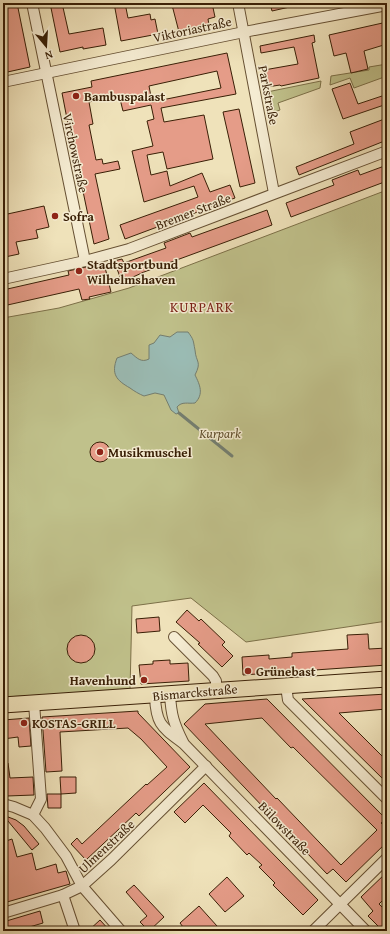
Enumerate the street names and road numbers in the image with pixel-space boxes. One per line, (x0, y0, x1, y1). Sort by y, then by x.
street label: Viktoriastraße (151, 12, 233, 47)
street label: Parkstraße (253, 64, 284, 126)
street label: Virchowstraße (58, 112, 93, 195)
street label: Bremer Straße (153, 188, 234, 235)
street label: Bismarckstraße (152, 679, 238, 706)
street label: Bülowstraße (254, 797, 315, 860)
street label: Ulmenstraße (74, 815, 139, 878)

